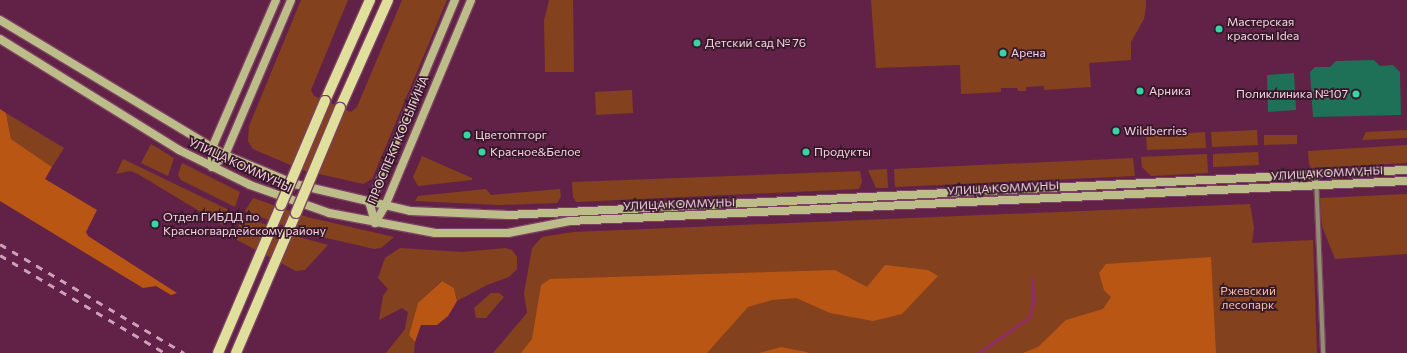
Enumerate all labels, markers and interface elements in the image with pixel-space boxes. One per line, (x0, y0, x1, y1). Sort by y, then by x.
place label: Мастерская красоты Idea (1227, 15, 1299, 43)
marker: Мастерская красоты Idea (1214, 24, 1224, 34)
place label: Детский сад № 76 (705, 36, 806, 50)
marker: Детский сад № 76 (692, 38, 702, 48)
place label: Арена (1011, 46, 1046, 60)
marker: Арена (998, 48, 1008, 58)
street label: ПРОСПЕКТ КОСЫГИНА (364, 74, 432, 206)
place label: Арника (1149, 84, 1191, 98)
marker: Арника (1134, 85, 1146, 97)
place label: Поликлиника №107 (1236, 87, 1348, 101)
marker: Поликлиника №107 (1351, 89, 1361, 99)
place label: Wildberries (1124, 124, 1187, 138)
marker: Wildberries (1111, 126, 1121, 136)
place label: Цветоптторг (475, 128, 547, 142)
marker: Цветоптторг (462, 130, 472, 140)
street label: УЛИЦА КОММУНЫ (186, 135, 294, 195)
place label: Красное&Белое (490, 145, 581, 159)
place label: Продукты (814, 145, 871, 159)
marker: Красное&Белое (477, 147, 487, 157)
marker: Продукты (801, 147, 811, 157)
street label: УЛИЦА КОММУНЫ (1271, 163, 1383, 183)
street label: УЛИЦА КОММУНЫ (947, 178, 1059, 198)
street label: УЛИЦА КОММУНЫ (623, 195, 735, 213)
place label: Отдел ГИБДД по Красногвардейскому району (163, 210, 326, 238)
marker: Отдел ГИБДД по Красногвардейскому району (150, 219, 160, 229)
park label: Ржевский лесопарк (1220, 284, 1276, 312)

